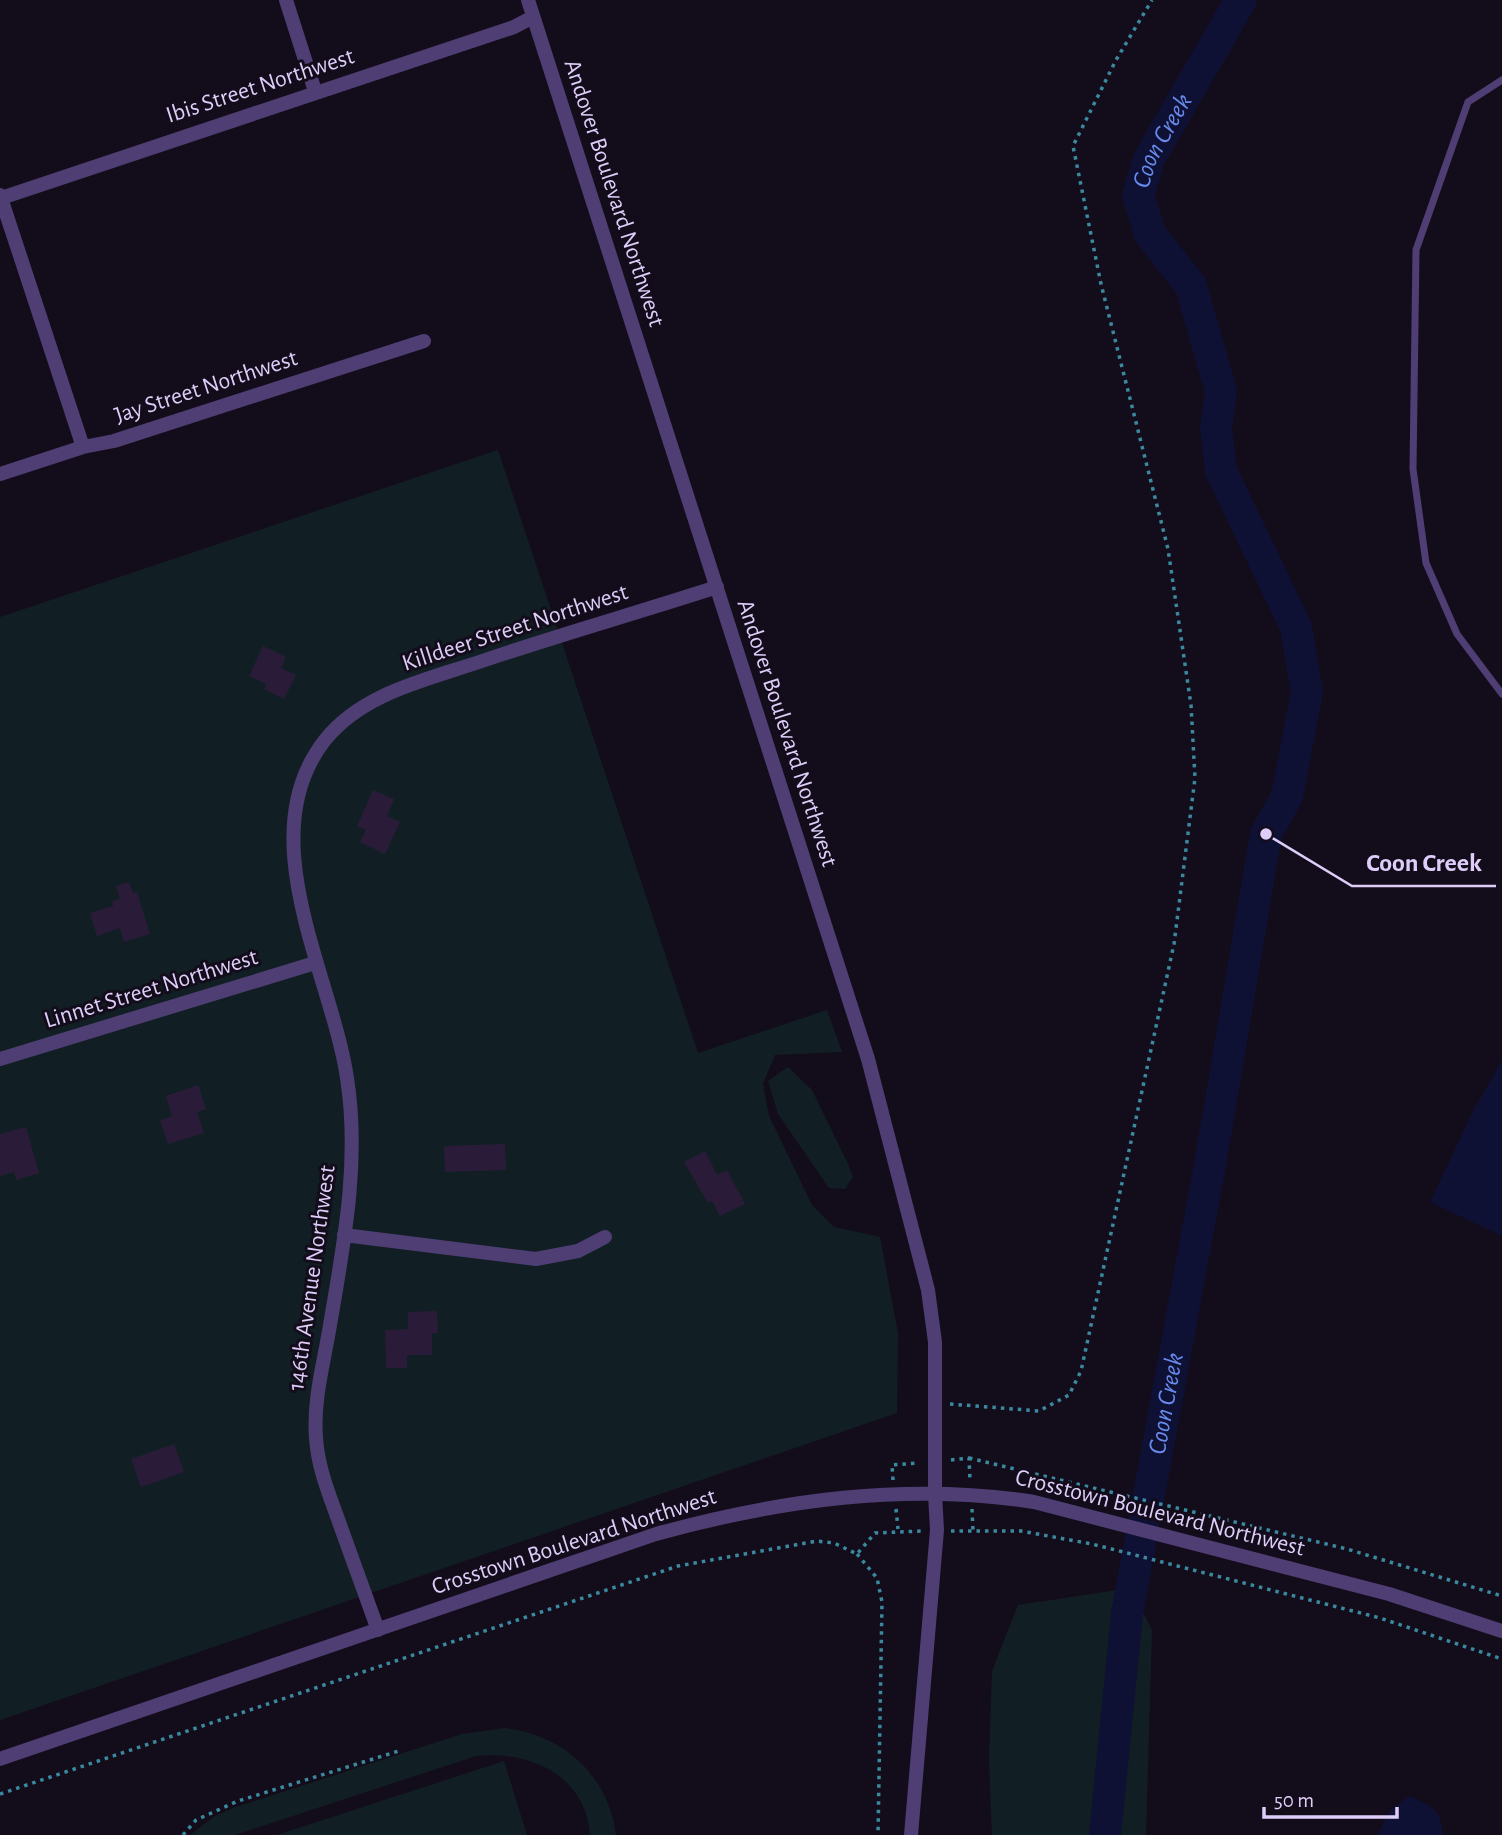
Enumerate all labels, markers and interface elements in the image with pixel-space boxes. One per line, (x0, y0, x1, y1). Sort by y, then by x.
street label: Ibis Street Northwest (163, 44, 357, 128)
street label: Andover Boulevard Northwest (559, 57, 669, 330)
water label: Coon Creek (1128, 89, 1197, 191)
street label: Jay Street Northwest (112, 346, 301, 428)
street label: Killdeer Street Northwest (399, 580, 631, 676)
street label: Andover Boulevard Northwest (732, 597, 842, 870)
callout: Coon Creek (1352, 839, 1496, 886)
text: Coon Creek (1366, 850, 1482, 876)
street label: Linnet Street Northwest (41, 945, 261, 1033)
street label: 146th Avenue Northwest (284, 1163, 340, 1392)
water label: Coon Creek (1144, 1351, 1188, 1456)
street label: Crosstown Boulevard Northwest (1013, 1465, 1307, 1561)
street label: Crosstown Boulevard Northwest (429, 1485, 719, 1599)
scale bar (1264, 1776, 1397, 1820)
text: 50 m (1274, 1790, 1314, 1811)

